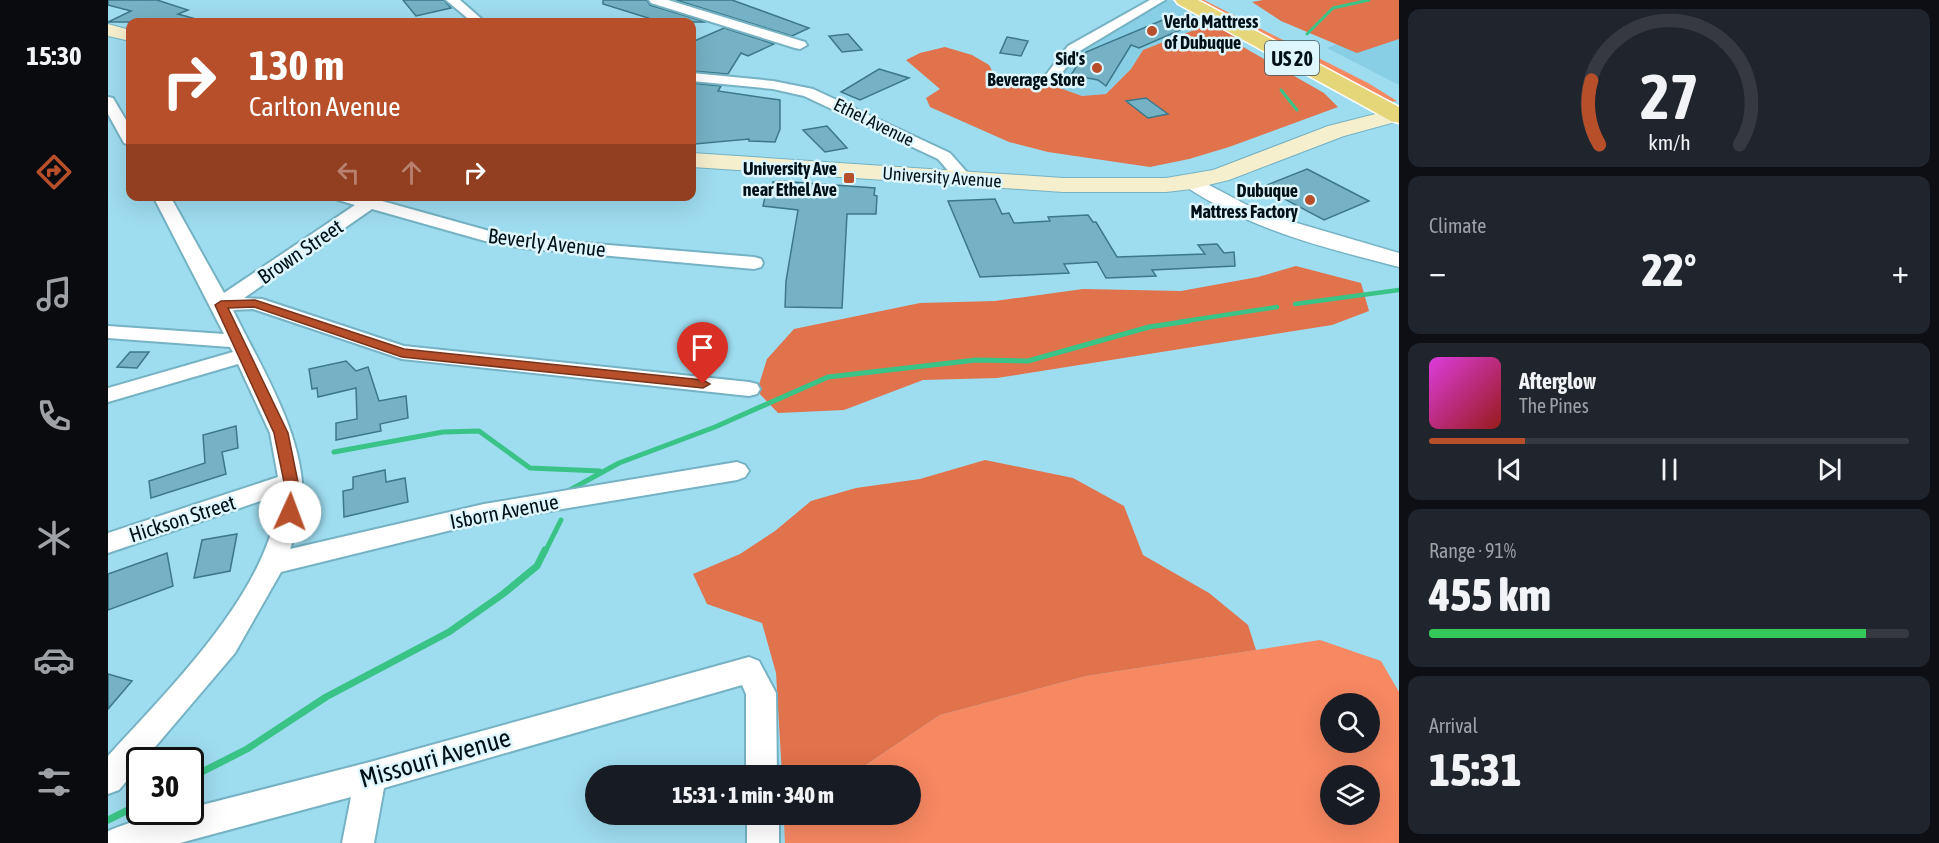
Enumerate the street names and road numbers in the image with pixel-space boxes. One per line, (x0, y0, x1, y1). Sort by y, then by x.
road number: US 20 (1265, 41, 1319, 75)
street label: Ethel Avenue (830, 94, 918, 150)
street label: University Avenue (882, 162, 1002, 192)
street label: Brown Street (253, 214, 347, 288)
street label: Beverly Avenue (487, 223, 607, 261)
street label: Isborn Avenue (448, 489, 560, 533)
street label: Hickson Street (126, 490, 238, 546)
street label: Missouri Avenue (356, 722, 514, 794)

